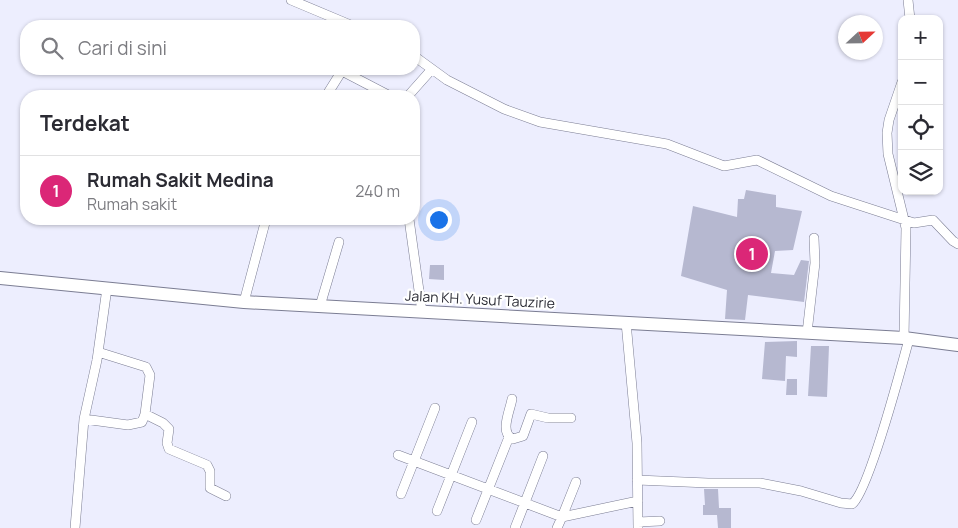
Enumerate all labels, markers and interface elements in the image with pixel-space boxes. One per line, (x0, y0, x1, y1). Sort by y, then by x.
north arrow (838, 15, 883, 60)
map controls (898, 15, 943, 195)
button: + (898, 15, 943, 60)
search box (20, 20, 420, 75)
icon: search (38, 34, 66, 62)
text: Cari di sini (78, 35, 167, 61)
button: − (898, 60, 943, 105)
button: locate (898, 105, 943, 150)
text: Terdekat (40, 109, 130, 137)
button: layers (898, 150, 943, 195)
text: Rumah Sakit Medina (87, 167, 274, 193)
text: 1 (52, 180, 60, 202)
text: 240 m (355, 180, 400, 202)
text: Rumah sakit (87, 193, 177, 215)
your location (426, 207, 452, 233)
pin: 1 (736, 235, 768, 273)
street label: Jalan KH. Yusuf Tauzirie (404, 286, 556, 312)

